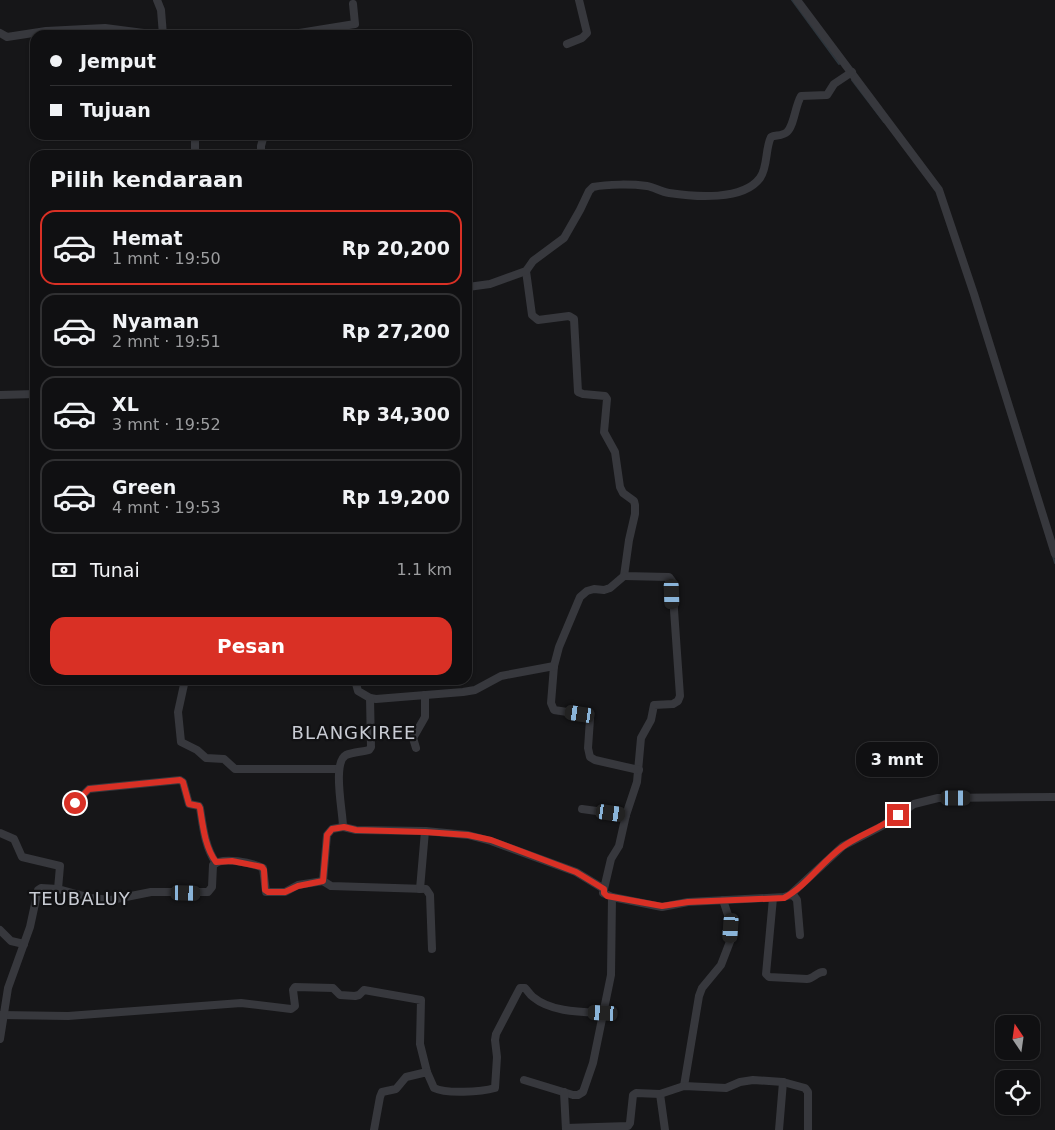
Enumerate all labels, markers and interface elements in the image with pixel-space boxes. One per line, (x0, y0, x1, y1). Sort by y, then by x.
text: Jemput (80, 50, 156, 72)
text: Tujuan (80, 99, 151, 121)
text: Pilih kendaraan (50, 167, 244, 192)
icon: car (52, 225, 97, 270)
text: Hemat (112, 227, 183, 249)
text: Rp 20,200 (342, 237, 450, 259)
text: 1 mnt · 19:50 (112, 249, 221, 268)
icon: car (52, 308, 97, 353)
text: Nyaman (112, 310, 199, 332)
text: Rp 27,200 (342, 320, 450, 342)
text: 2 mnt · 19:51 (112, 332, 221, 351)
icon: car (52, 391, 97, 436)
text: XL (112, 393, 139, 415)
text: Rp 34,300 (342, 403, 450, 425)
text: 3 mnt · 19:52 (112, 415, 221, 434)
icon: car (52, 474, 97, 519)
text: Green (112, 476, 176, 498)
text: Rp 19,200 (342, 486, 450, 508)
text: 4 mnt · 19:53 (112, 498, 221, 517)
icon: cash (50, 556, 78, 584)
text: Tunai (90, 559, 140, 581)
text: 1.1 km (397, 560, 452, 579)
car (663, 579, 680, 609)
button: Pesan (50, 617, 452, 675)
car (564, 704, 595, 724)
district label: BLANGKIREE (292, 722, 416, 743)
callout: 3 mnt (857, 742, 939, 778)
text: 3 mnt (871, 750, 923, 769)
car (941, 791, 971, 806)
route start (64, 792, 86, 814)
car (595, 803, 626, 823)
route end (887, 804, 909, 826)
car (170, 885, 201, 901)
district label: TEUBALUY (28, 888, 131, 909)
car (722, 913, 739, 943)
car (587, 1005, 618, 1021)
north arrow (995, 1015, 1040, 1060)
map controls (995, 1015, 1040, 1115)
button: locate (995, 1070, 1040, 1115)

